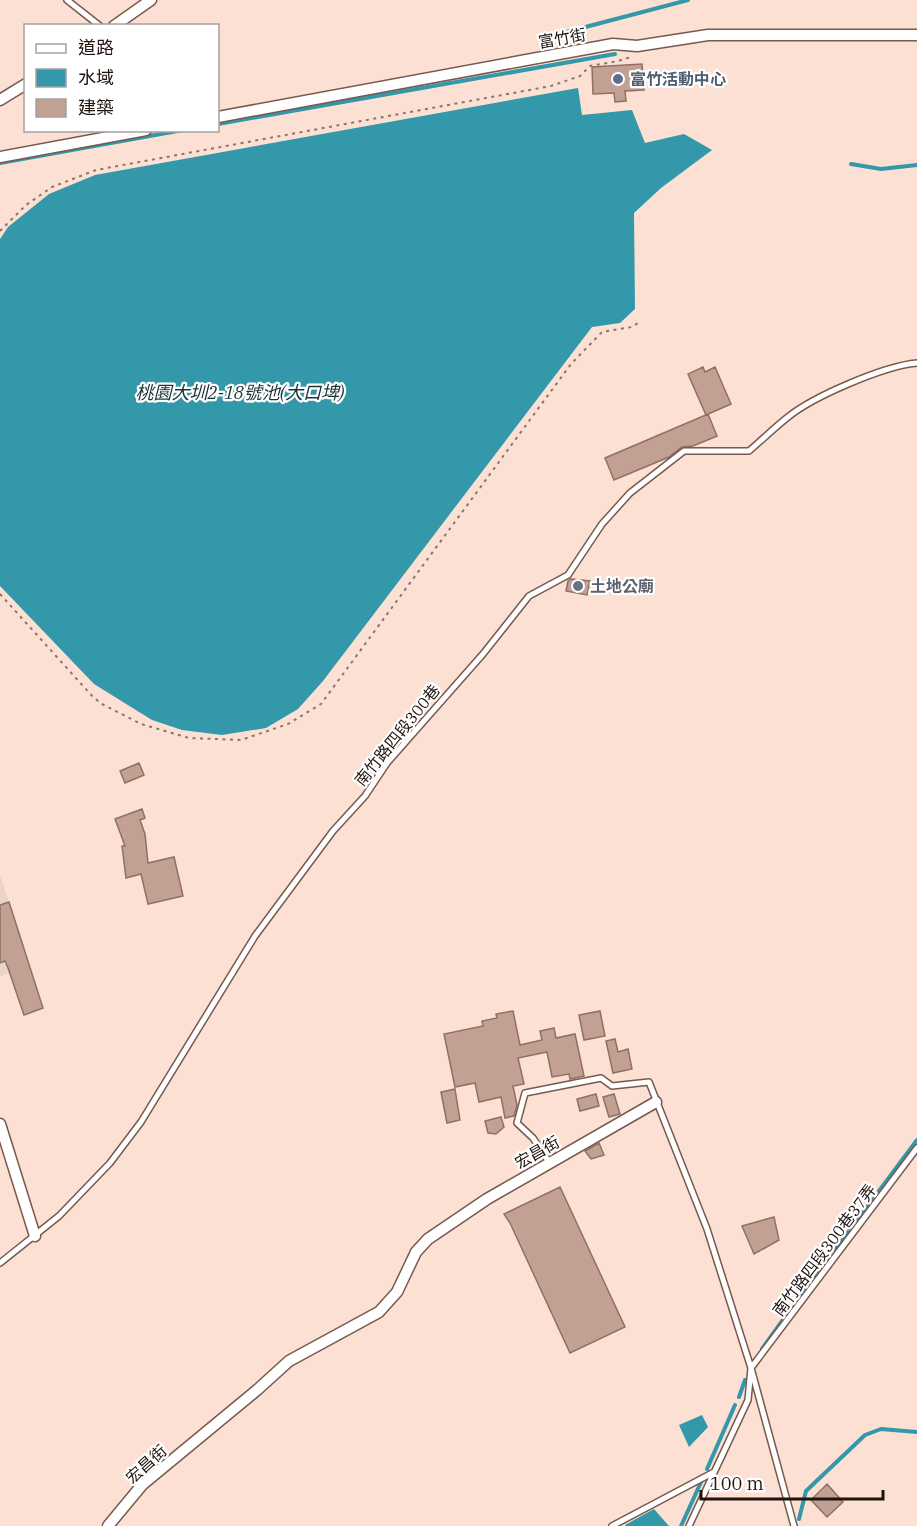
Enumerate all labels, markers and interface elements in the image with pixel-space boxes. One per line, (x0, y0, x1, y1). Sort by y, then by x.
legend (24, 24, 219, 132)
street label: 富竹街 (537, 24, 587, 52)
text: 道路 (78, 36, 114, 59)
text: 水域 (78, 66, 114, 89)
place label: 富竹活動中心 (630, 69, 726, 89)
marker: 富竹活動中心 (611, 72, 625, 86)
text: 建築 (78, 96, 114, 119)
water label: 桃園大圳2-18號池(大口埤) (136, 381, 344, 404)
place label: 土地公廟 (590, 576, 654, 596)
marker: 土地公廟 (571, 579, 585, 593)
street label: 南竹路四段300巷 (350, 680, 444, 790)
street label: 宏昌街 (511, 1131, 563, 1173)
street label: 南竹路四段300巷37弄 (768, 1180, 880, 1320)
street label: 宏昌街 (121, 1441, 171, 1487)
scale bar (701, 1463, 882, 1501)
text: 100 m (710, 1472, 764, 1495)

